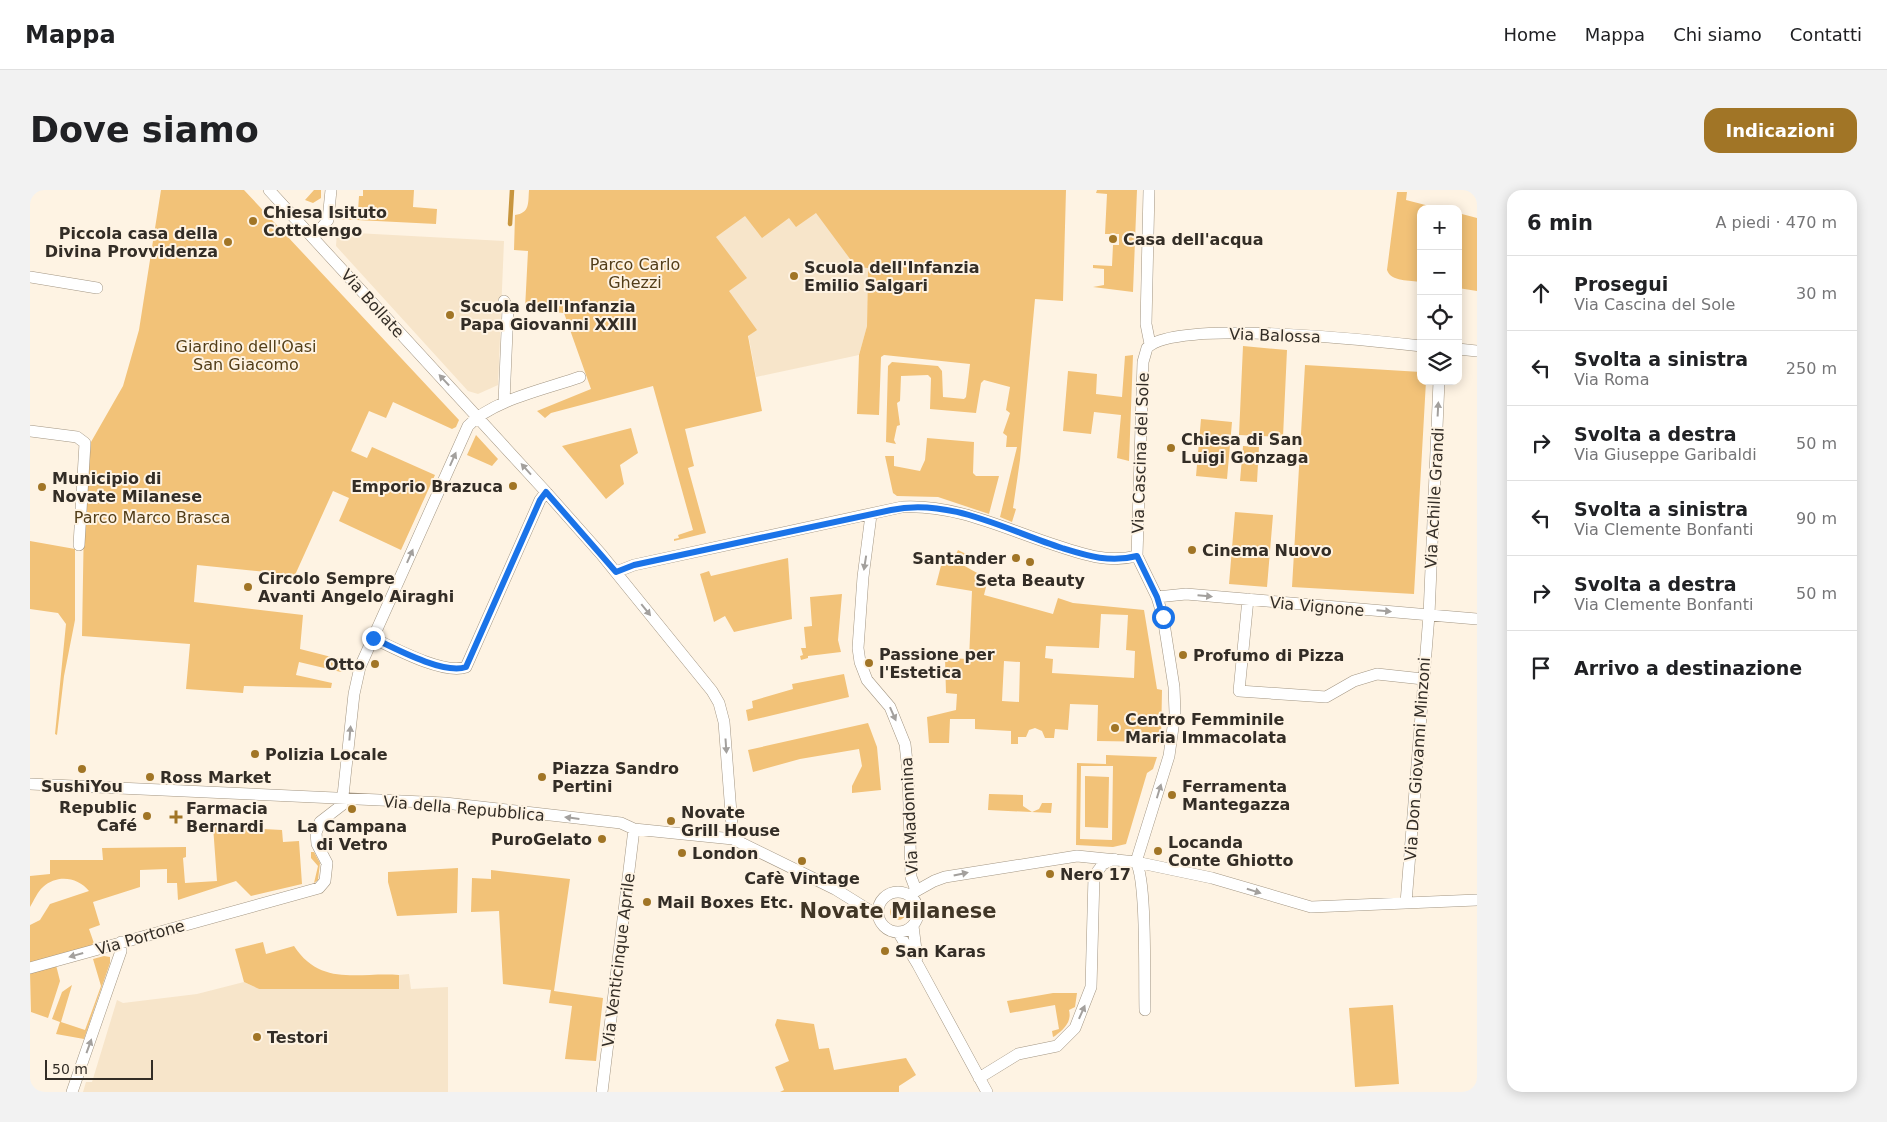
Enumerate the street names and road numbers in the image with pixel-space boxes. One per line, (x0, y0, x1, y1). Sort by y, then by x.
street label: Via Bollate (337, 265, 408, 341)
street label: Via Balossa (1229, 324, 1321, 347)
street label: Via Cascina del Sole (1128, 372, 1153, 534)
street label: Via Achille Grandi (1421, 427, 1448, 569)
street label: Via Vignone (1269, 593, 1365, 620)
street label: Via Don Giovanni Minzoni (1401, 657, 1434, 862)
street label: Via Madonnina (897, 756, 922, 875)
street label: Via della Repubblica (382, 792, 546, 825)
street label: Via Venticinque Aprile (598, 872, 639, 1048)
street label: Via Portone (94, 916, 187, 959)

